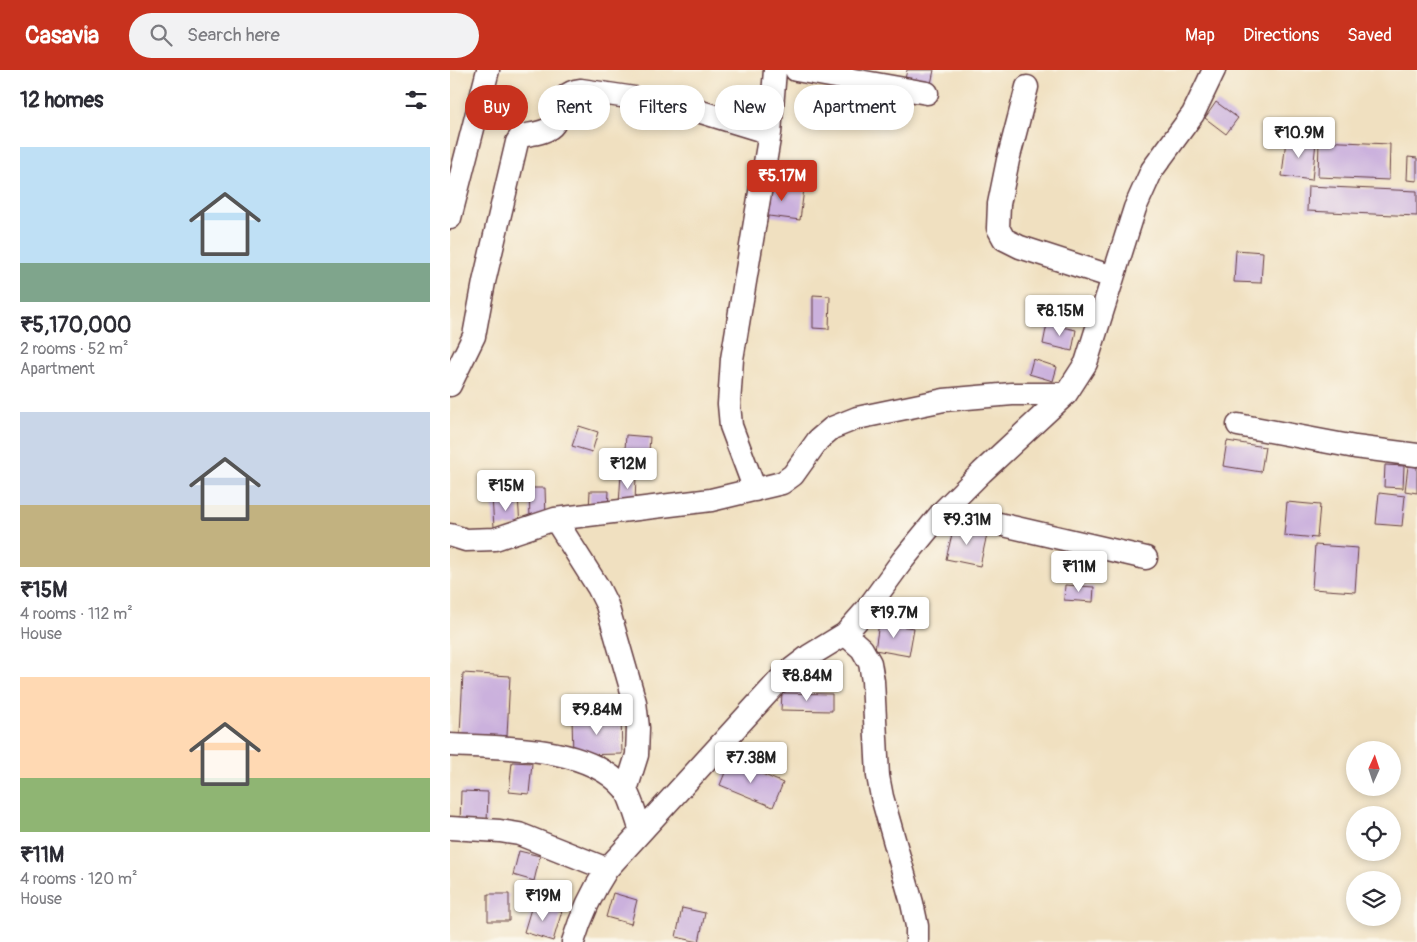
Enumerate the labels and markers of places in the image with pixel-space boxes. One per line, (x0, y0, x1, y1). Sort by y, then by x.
pin: ₹10.9M (1258, 116, 1340, 159)
pin: ₹5.17M (741, 160, 823, 202)
pin: ₹8.15M (1019, 294, 1101, 337)
pin: ₹12M (598, 448, 658, 490)
pin: ₹15M (476, 470, 536, 512)
pin: ₹9.31M (926, 504, 1008, 546)
pin: ₹11M (1049, 550, 1109, 593)
pin: ₹19.7M (853, 596, 935, 639)
pin: ₹8.84M (766, 660, 848, 702)
pin: ₹9.84M (556, 694, 638, 736)
pin: ₹7.38M (710, 742, 792, 784)
pin: ₹19M (513, 880, 573, 922)

